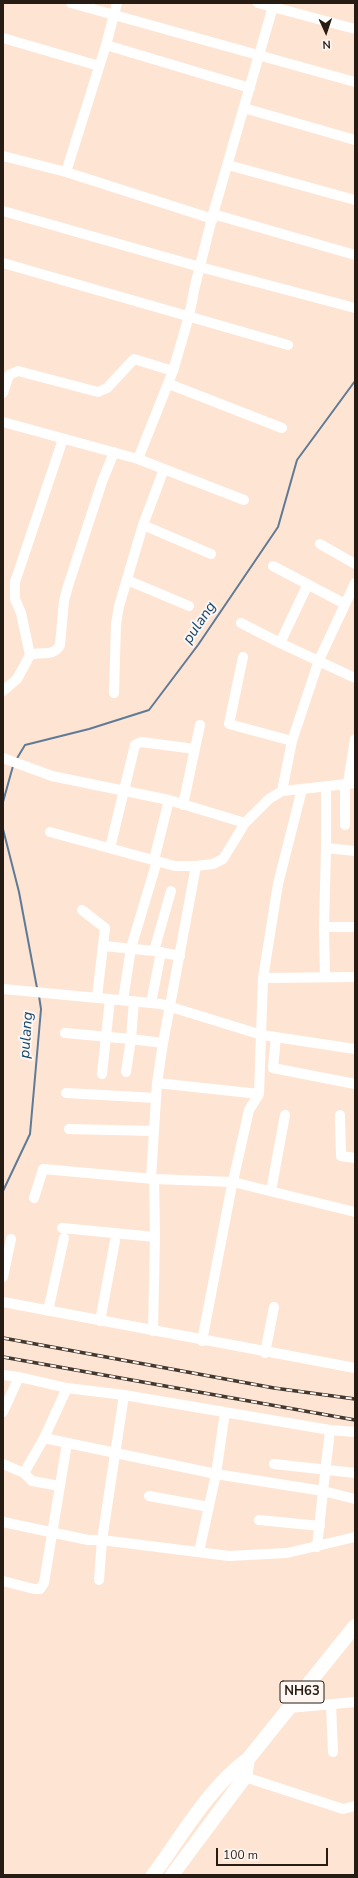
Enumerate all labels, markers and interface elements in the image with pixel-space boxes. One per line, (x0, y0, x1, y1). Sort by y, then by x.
north arrow (306, 12, 346, 52)
text: N (322, 37, 331, 52)
water label: pulang (179, 599, 221, 647)
water label: pulang (16, 1011, 38, 1059)
road number: NH63 (280, 1681, 324, 1703)
scale bar (218, 1840, 330, 1866)
text: 100 m (223, 1847, 258, 1863)

